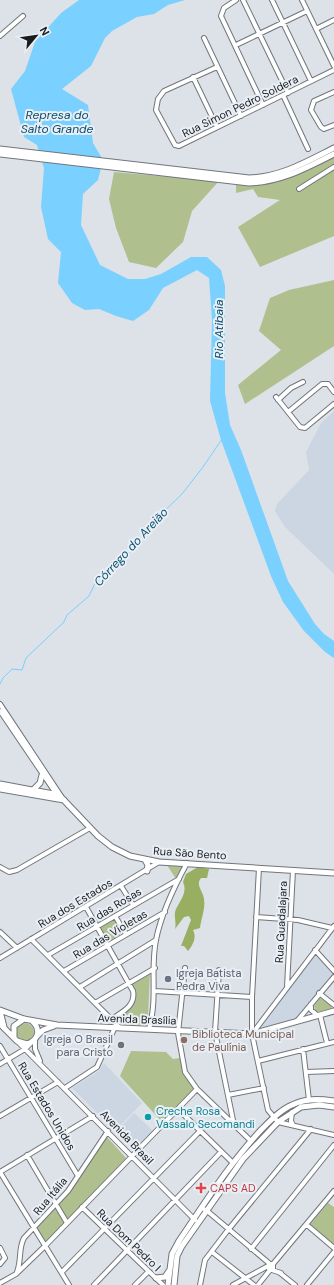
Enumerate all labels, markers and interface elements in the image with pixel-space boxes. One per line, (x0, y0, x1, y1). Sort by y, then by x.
north arrow (16, 16, 56, 56)
text: N (37, 24, 53, 38)
street label: Rua Simon Pedro Soldera (180, 72, 300, 140)
water label: Represa do Salto Grande (21, 107, 94, 137)
water label: Rio Atibaia (211, 299, 227, 359)
water label: Córrego do Areião (90, 504, 172, 590)
street label: Rua São Bento (153, 843, 227, 863)
street label: Rua dos Estados (35, 875, 115, 931)
street label: Rua Guadalajara (272, 880, 290, 964)
street label: Rua das Rosas (74, 884, 144, 934)
street label: Rua das Violetas (70, 906, 150, 962)
place label: Igreja Batista Pedra Viva (176, 966, 241, 993)
marker: Igreja Batista Pedra Viva (163, 974, 173, 984)
street label: Avenida Brasília (97, 1011, 177, 1027)
place label: Biblioteca Municipal de Paulínia (192, 1027, 294, 1054)
place label: Igreja O Brasil para Cristo (44, 1032, 113, 1059)
marker: Biblioteca Municipal de Paulínia (179, 1035, 189, 1045)
marker: Igreja O Brasil para Cristo (116, 1040, 126, 1050)
street label: Rua Estados Unidos (15, 1059, 79, 1153)
place label: Creche Rosa Vassalo Secomandi (156, 1104, 255, 1131)
street label: Avenida Brasil (97, 1107, 157, 1167)
marker: Creche Rosa Vassalo Secomandi (143, 1112, 153, 1122)
street label: Rua Itália (30, 1174, 70, 1218)
place label: CAPS AD (210, 1181, 256, 1195)
marker: CAPS AD (195, 1182, 207, 1194)
street label: Rua Dom Pedro I (94, 1206, 164, 1274)

